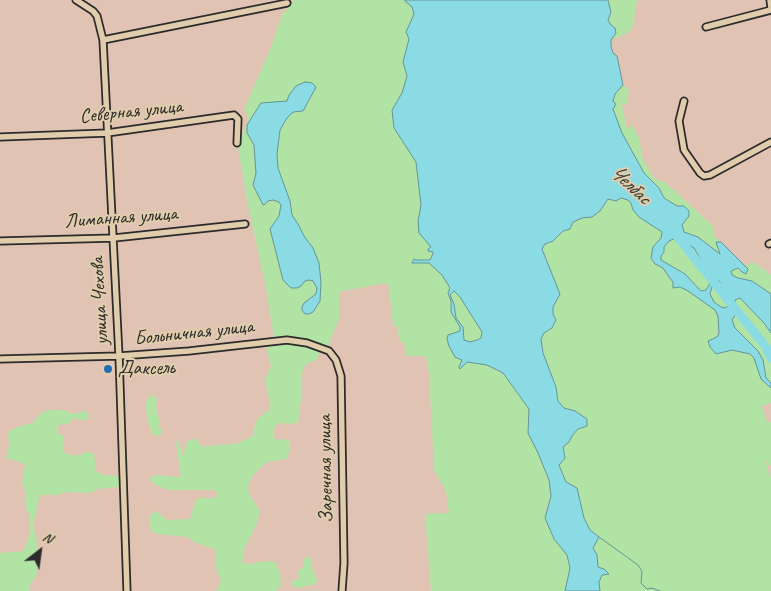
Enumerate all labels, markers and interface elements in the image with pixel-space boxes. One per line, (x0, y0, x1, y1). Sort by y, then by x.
street label: Северная улица (78, 95, 184, 129)
water label: Челбас (604, 160, 656, 210)
street label: Лиманная улица (64, 202, 178, 234)
street label: улица Чехова (86, 256, 114, 346)
street label: Больничная улица (133, 315, 255, 351)
place label: Даксель (118, 357, 175, 381)
marker: Даксель (102, 363, 114, 375)
street label: Заречная улица (313, 415, 339, 523)
north arrow (15, 526, 65, 576)
text: N (40, 528, 56, 547)

